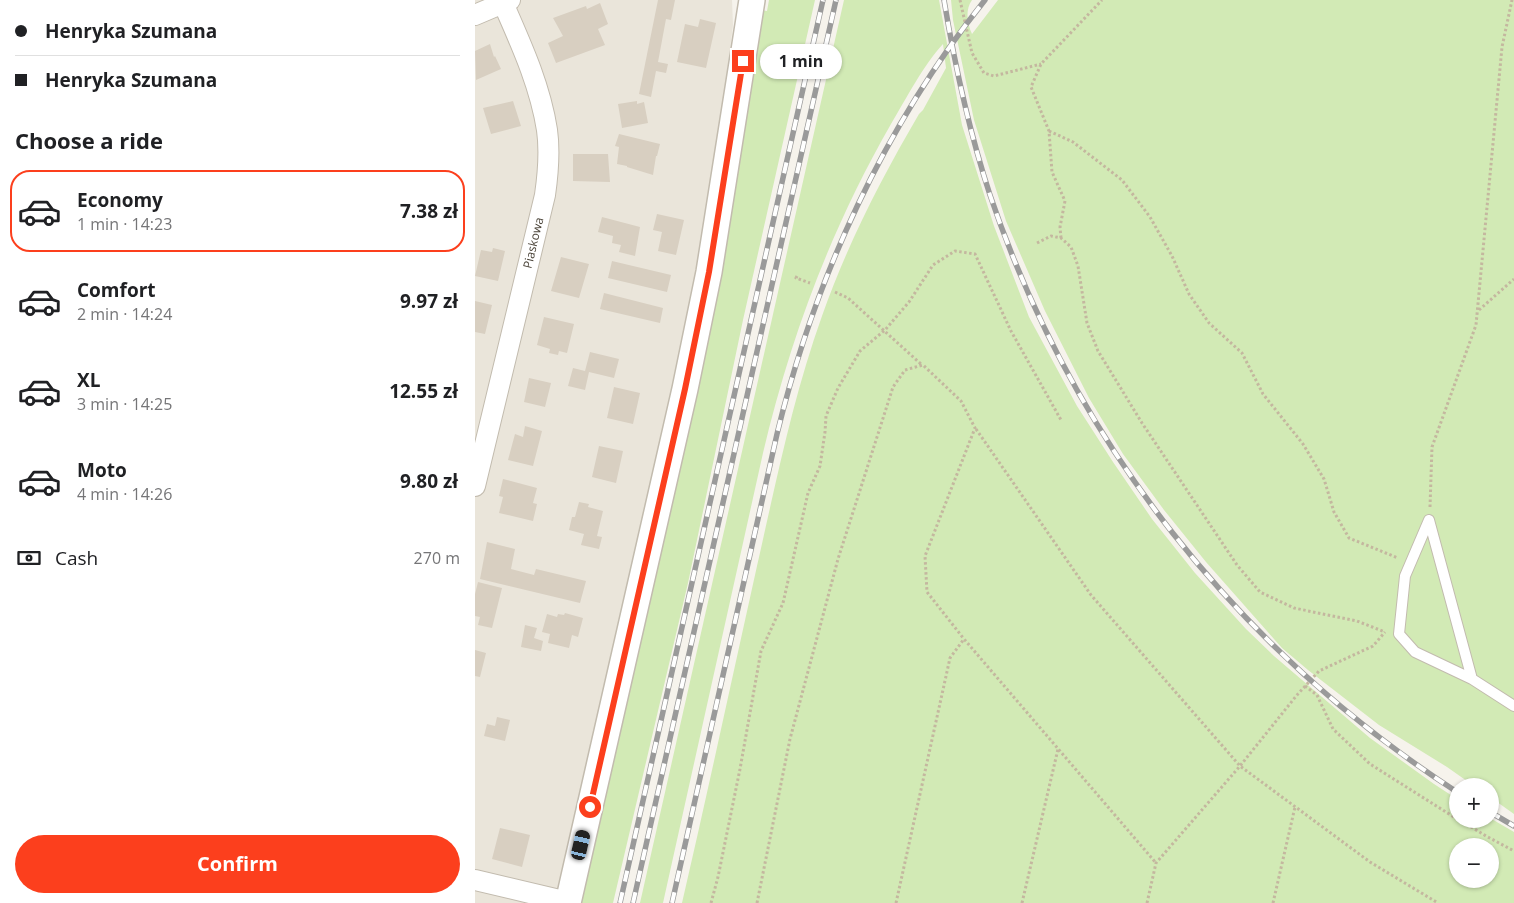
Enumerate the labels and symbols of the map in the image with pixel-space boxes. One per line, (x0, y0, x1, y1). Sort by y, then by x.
callout: 1 min (761, 44, 843, 78)
route end (732, 50, 754, 72)
street label: Piaskowa (519, 215, 547, 270)
route start (579, 796, 601, 818)
car (570, 829, 591, 861)

